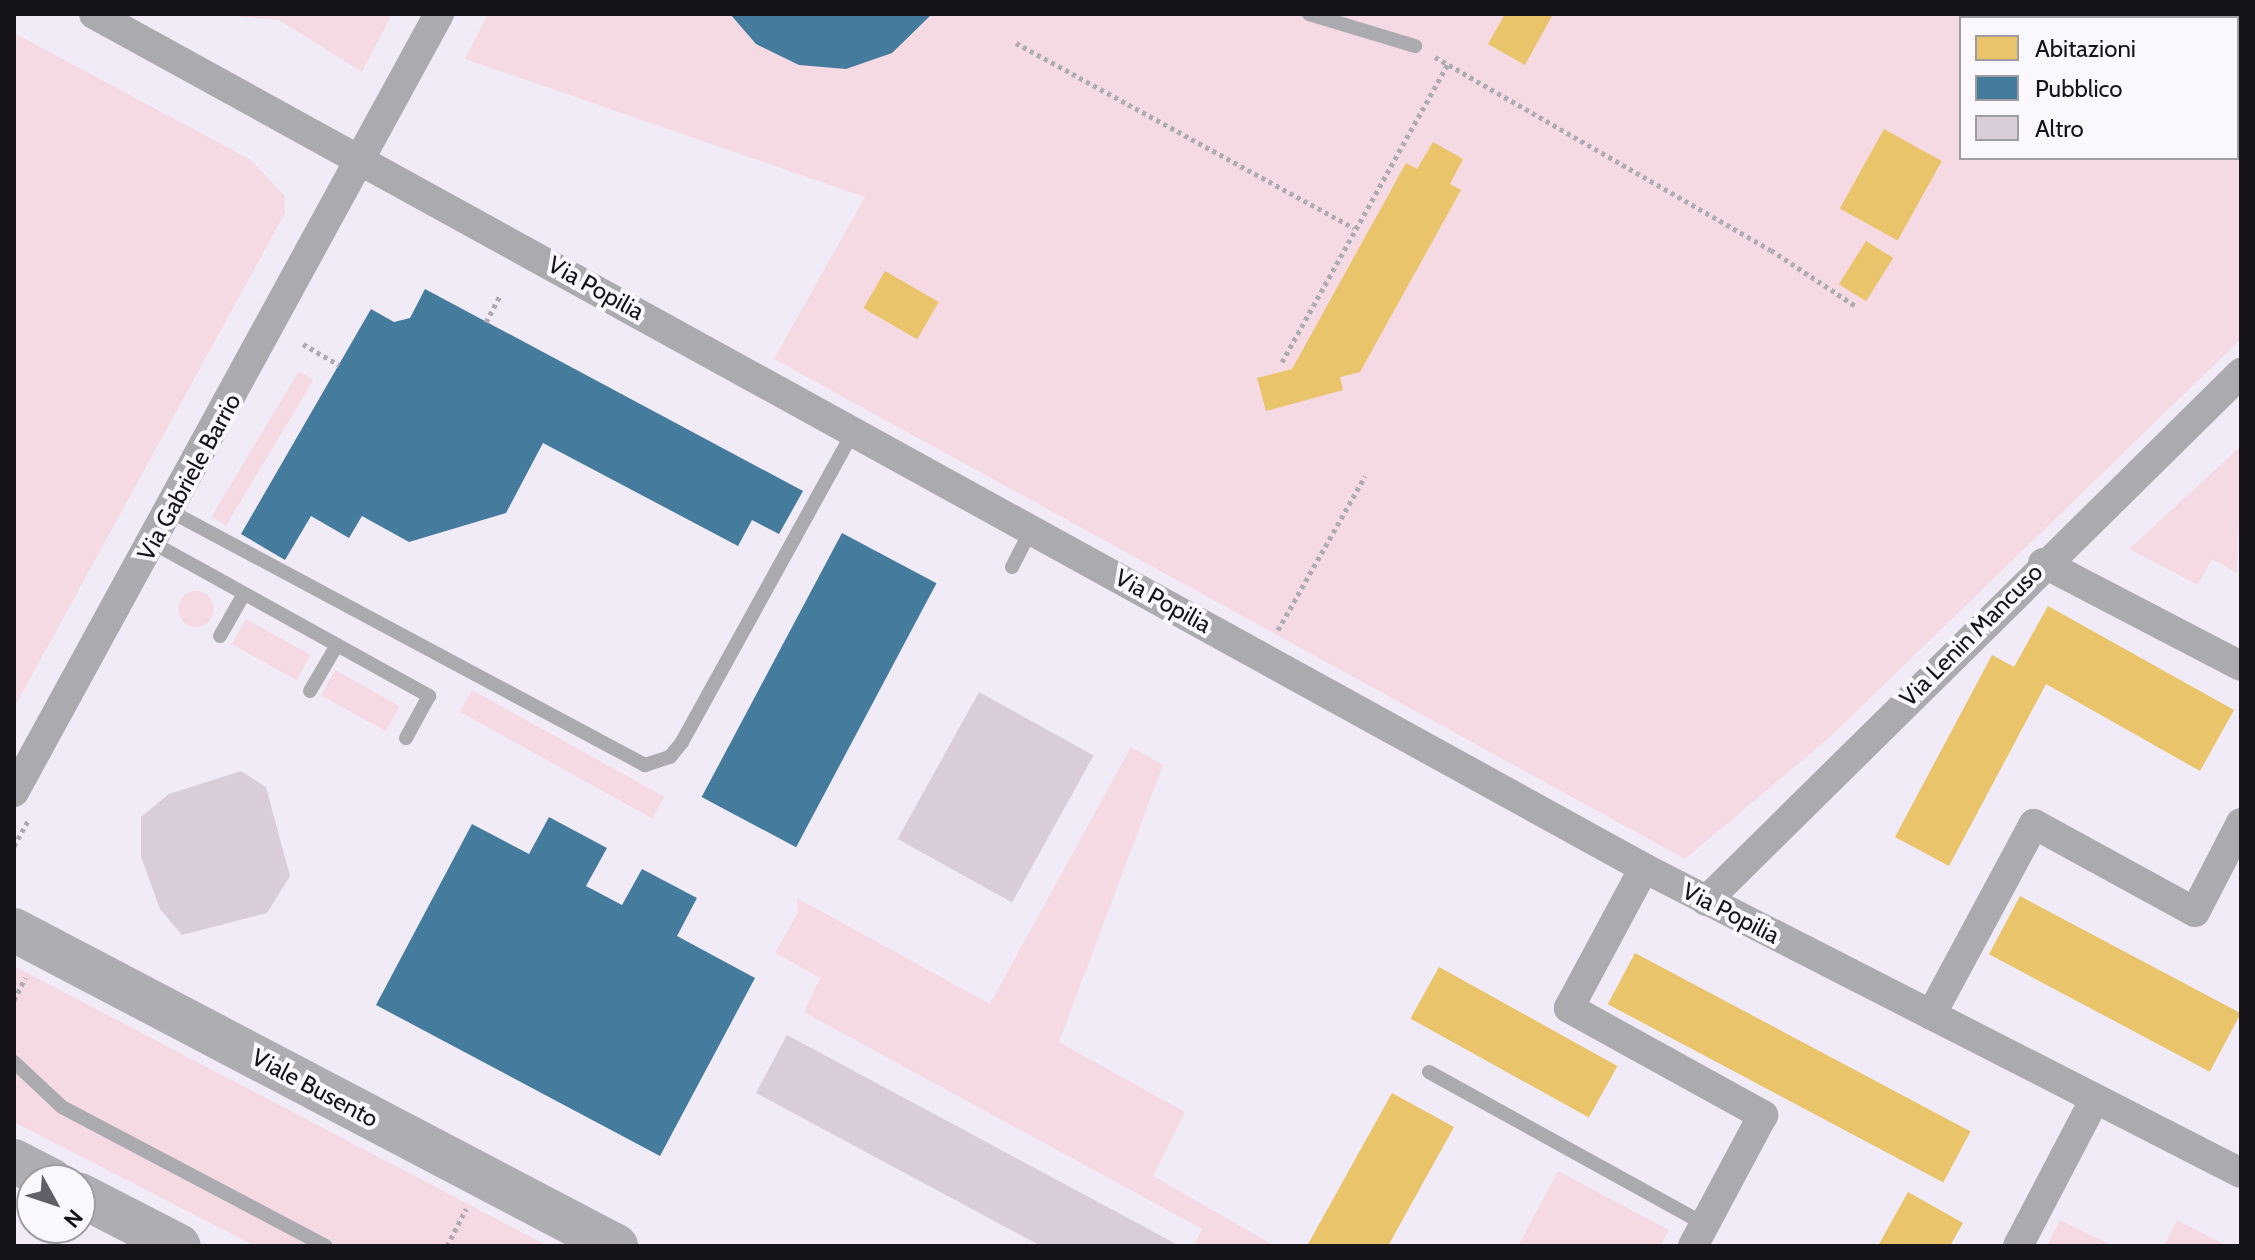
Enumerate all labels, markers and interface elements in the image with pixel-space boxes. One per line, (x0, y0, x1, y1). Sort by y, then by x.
legend (1959, 16, 2239, 160)
text: Abitazioni (2035, 34, 2136, 63)
text: Pubblico (2035, 74, 2122, 103)
text: Altro (2035, 114, 2084, 143)
street label: Via Popilia (543, 250, 649, 326)
street label: Via Gabriele Barrio (131, 389, 247, 565)
street label: Via Lenin Mancuso (1894, 558, 2048, 712)
street label: Via Popilia (1110, 563, 1216, 639)
street label: Via Popilia (1678, 876, 1784, 950)
street label: Viale Busento (247, 1043, 383, 1133)
north arrow (16, 1164, 96, 1244)
text: N (58, 1204, 89, 1233)

